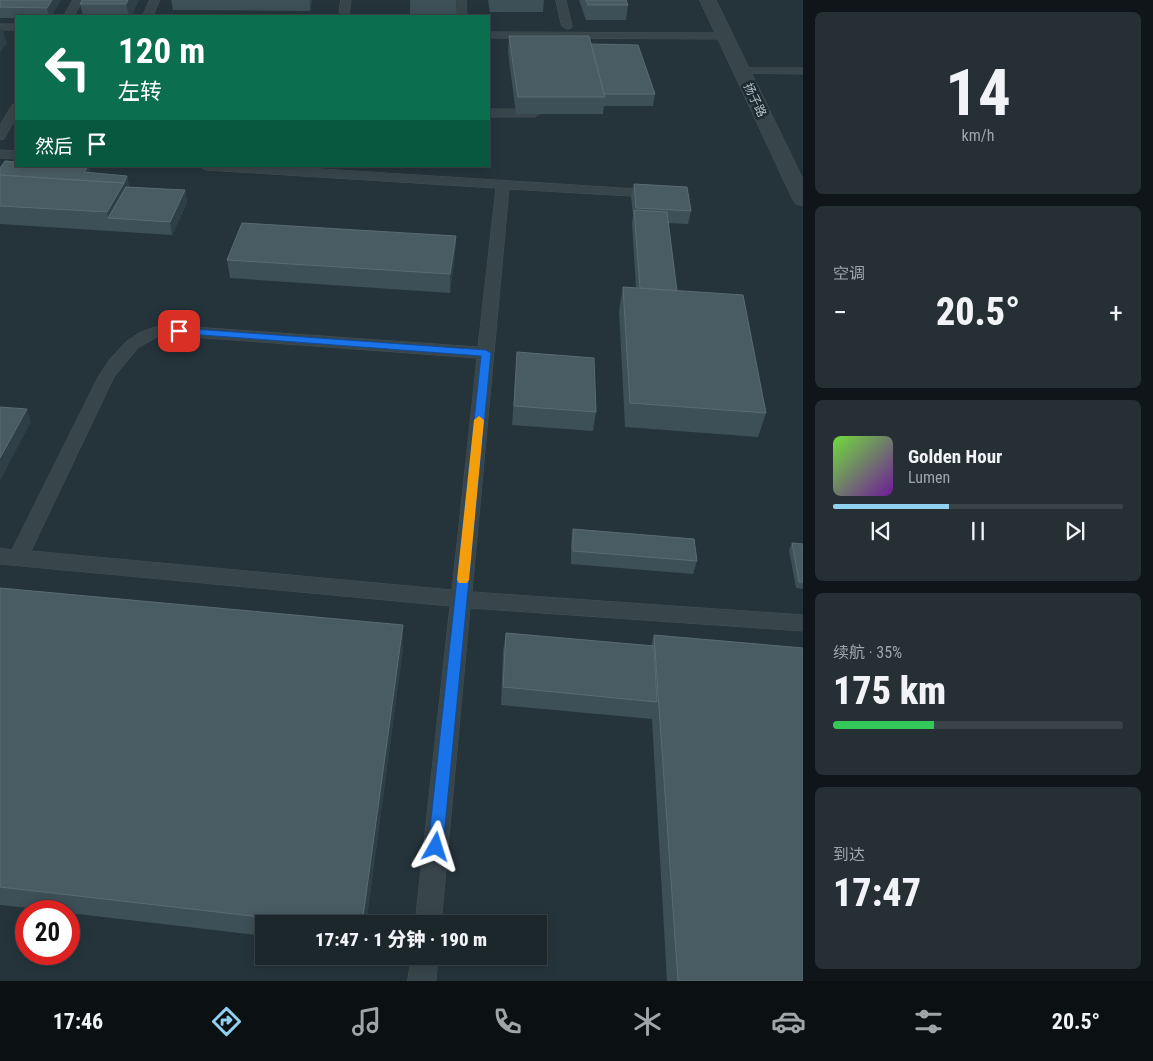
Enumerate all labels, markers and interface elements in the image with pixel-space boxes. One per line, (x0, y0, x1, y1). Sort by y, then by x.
text: 120 m (118, 31, 205, 72)
icon: left (35, 35, 100, 100)
text: 14 (945, 55, 1011, 131)
text: 左转 (118, 79, 162, 104)
street label: 扬子路 (741, 81, 769, 119)
text: km/h (962, 126, 994, 145)
icon: arrive (83, 130, 111, 158)
text: 然后 (35, 135, 73, 158)
text: 空调 (833, 264, 865, 283)
text: 20.5° (936, 290, 1020, 334)
text: − (833, 296, 847, 329)
text: + (1109, 296, 1123, 329)
pin (158, 310, 200, 352)
icon: arrive (165, 317, 193, 345)
text: Golden Hour (908, 445, 1002, 468)
text: Lumen (908, 468, 950, 487)
icon: previous (867, 517, 895, 545)
icon: pause (964, 517, 992, 545)
icon: next (1061, 517, 1089, 545)
text: 续航 · 35% (833, 643, 902, 662)
text: 175 km (833, 669, 946, 713)
position arrow (409, 820, 461, 872)
text: 到达 (833, 845, 865, 864)
text: 17:47 (833, 871, 921, 915)
speed limit sign: 20 (15, 900, 80, 965)
text: 17:47 · 1 分钟 · 190 m (315, 928, 487, 951)
icon: directions (209, 1004, 244, 1039)
icon: music (349, 1004, 384, 1039)
icon: phone (490, 1004, 525, 1039)
icon: climate (630, 1004, 665, 1039)
icon: car (771, 1004, 806, 1039)
icon: filters (911, 1004, 946, 1039)
text: 17:46 (53, 1009, 103, 1034)
text: 20.5° (1052, 1009, 1100, 1034)

